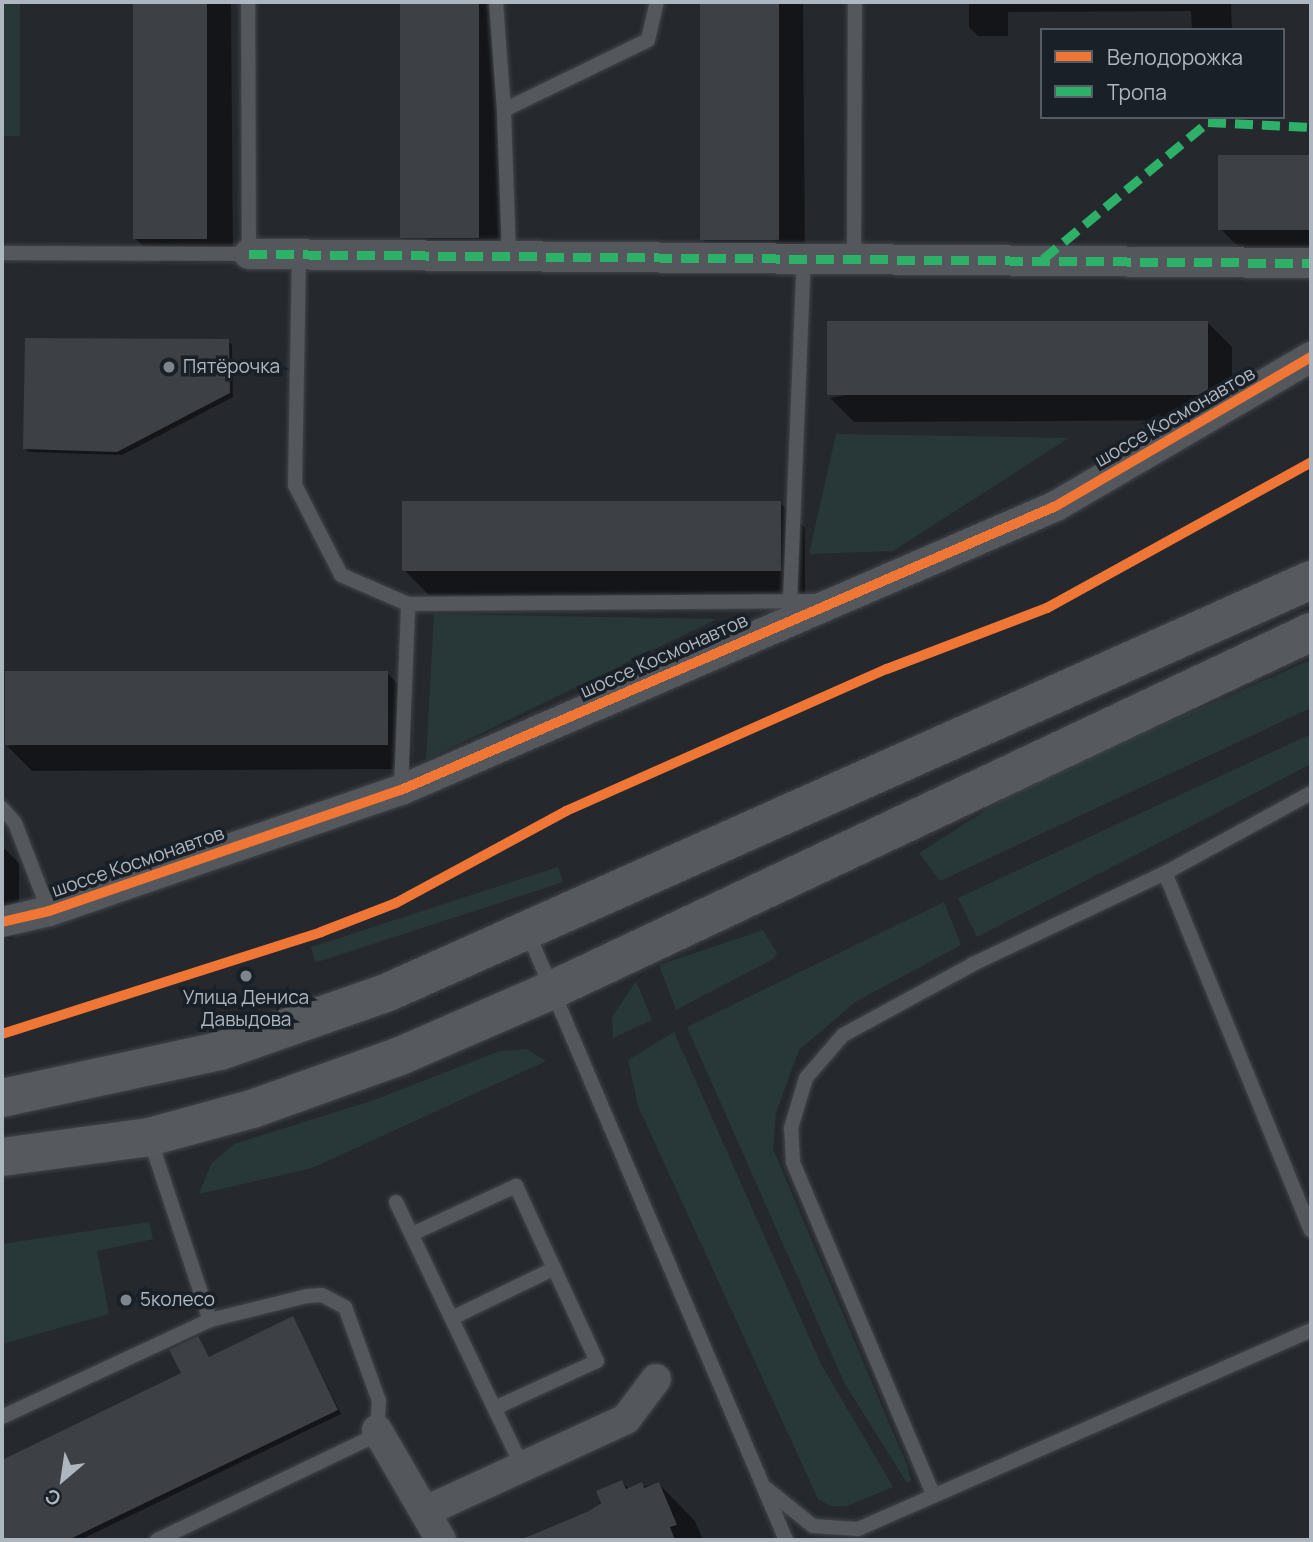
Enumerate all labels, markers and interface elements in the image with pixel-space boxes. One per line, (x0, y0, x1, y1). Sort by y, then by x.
legend (1040, 28, 1285, 119)
text: Велодорожка (1107, 43, 1243, 71)
text: Тропа (1107, 78, 1167, 106)
place label: Пятёрочка (183, 356, 280, 378)
marker: Пятёрочка (161, 359, 177, 375)
street label: шоссе Космонавтов (1091, 362, 1259, 472)
street label: шоссе Космонавтов (577, 609, 751, 703)
street label: шоссе Космонавтов (49, 822, 227, 902)
marker: Улица Дениса Давыдова (238, 968, 254, 984)
place label: Улица Дениса Давыдова (183, 987, 309, 1031)
place label: 5колесо (140, 1289, 215, 1311)
marker: 5колесо (118, 1292, 134, 1308)
north arrow (28, 1444, 98, 1514)
text: С (40, 1483, 65, 1512)

